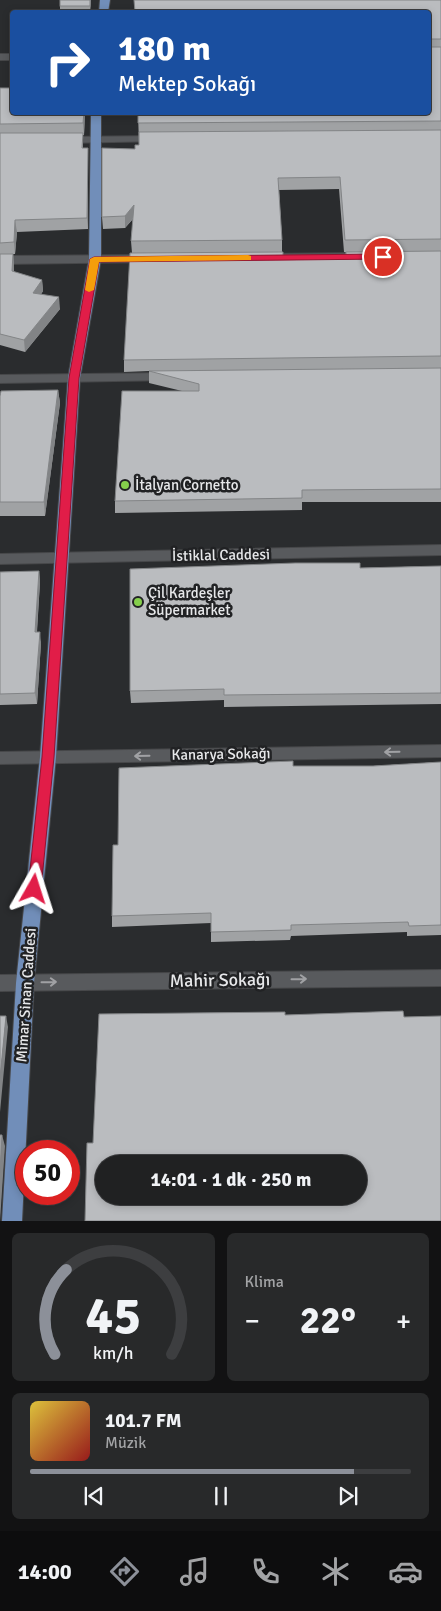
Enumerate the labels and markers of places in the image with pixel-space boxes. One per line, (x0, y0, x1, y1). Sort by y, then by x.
pin (362, 236, 404, 278)
place label: İtalyan Cornetto (135, 476, 239, 494)
marker: İtalyan Cornetto (119, 479, 131, 491)
place label: Çil Kardeşler Süpermarket (148, 584, 231, 619)
marker: Çil Kardeşler Süpermarket (132, 596, 144, 608)

